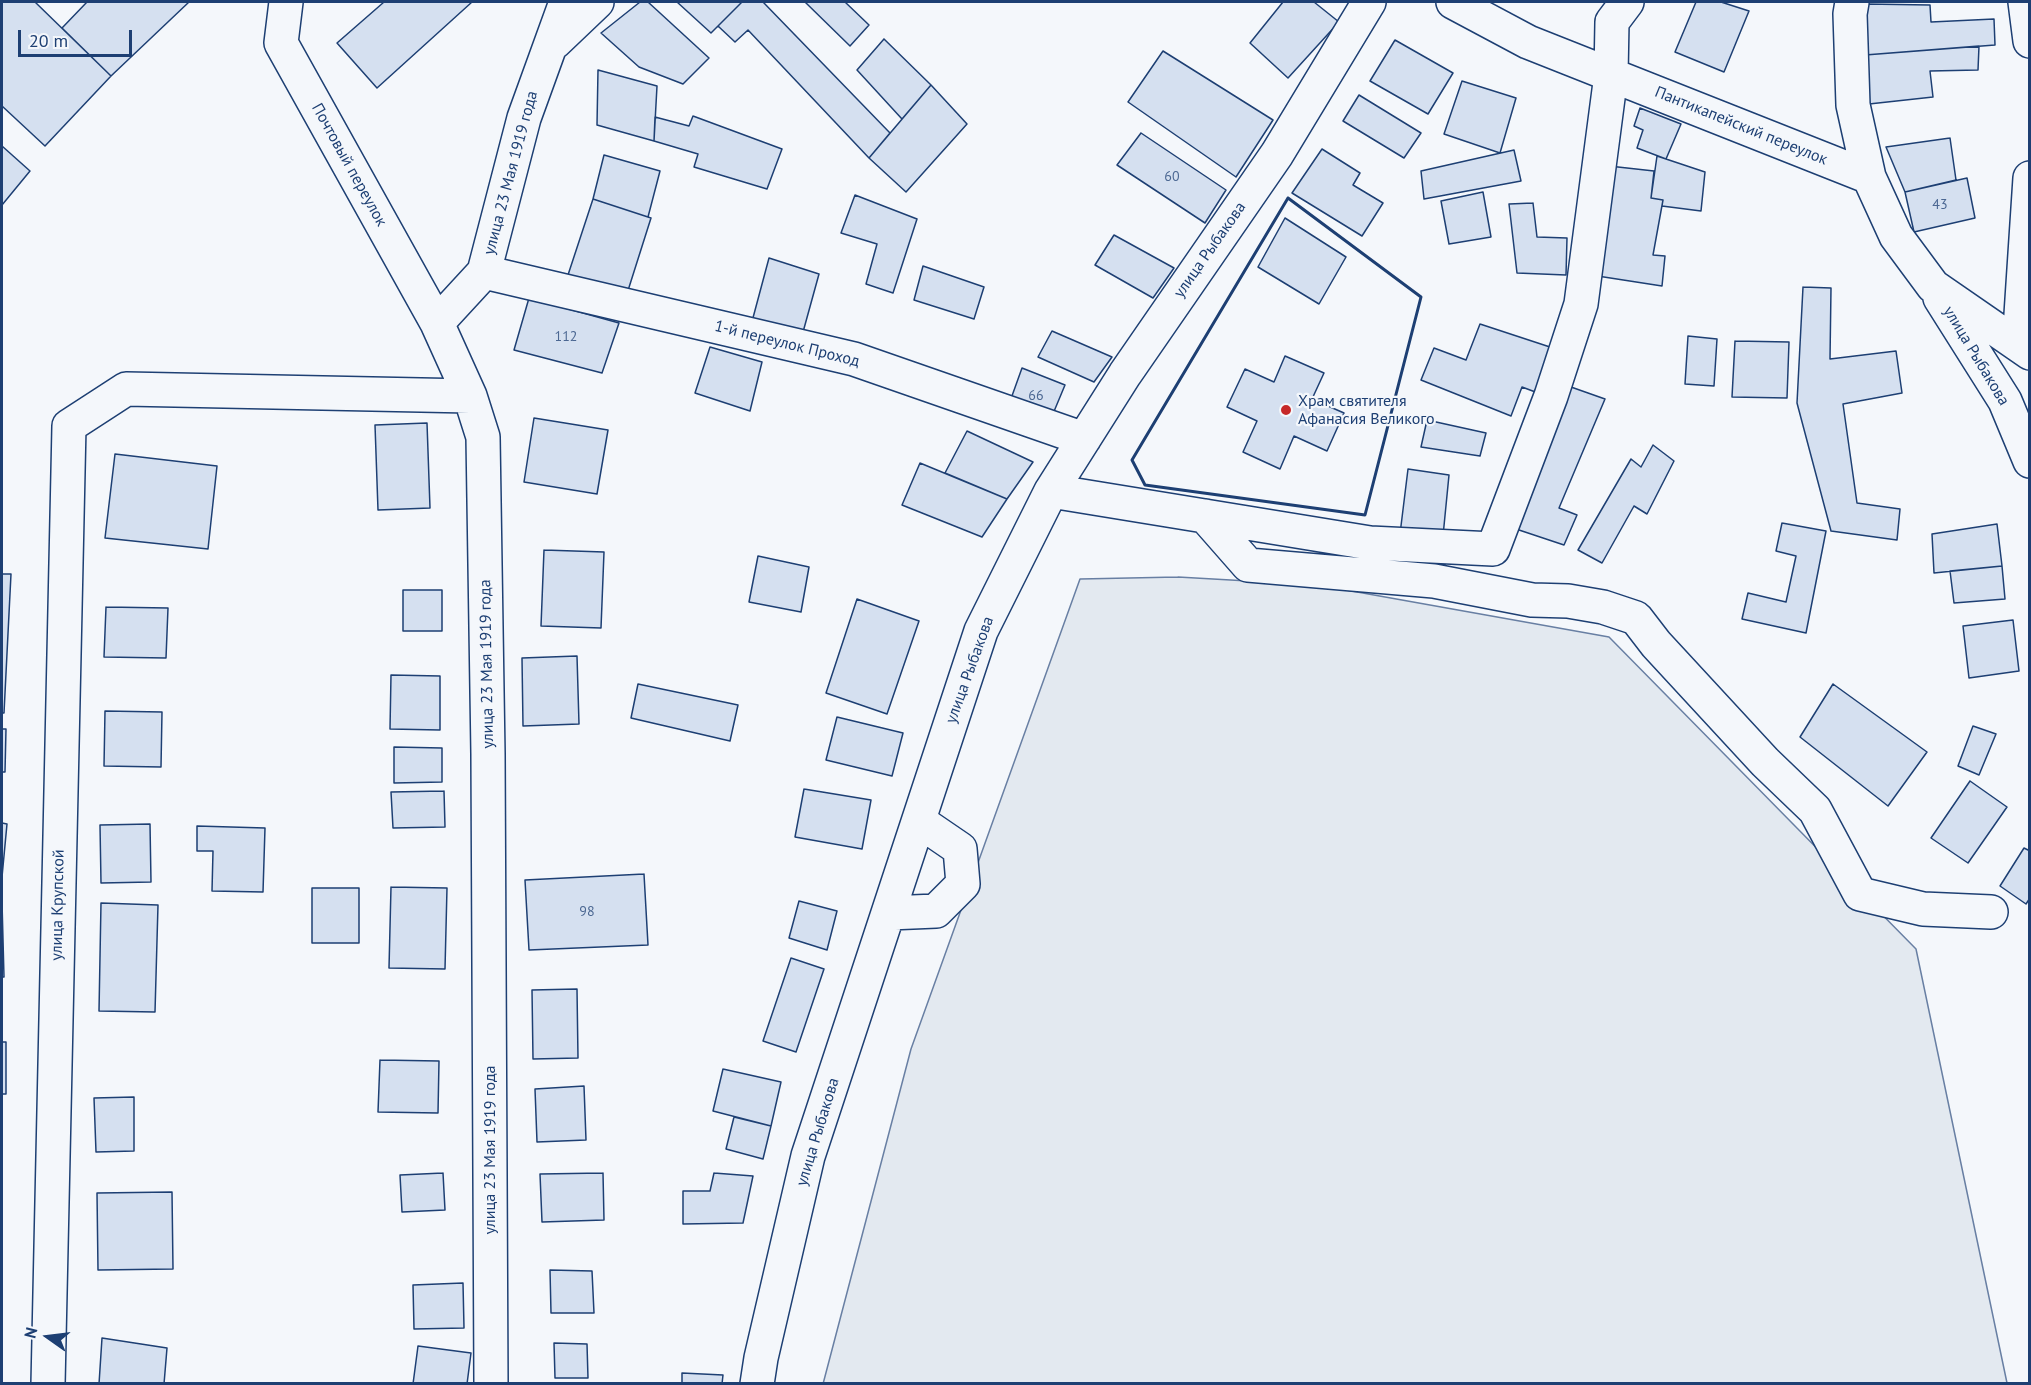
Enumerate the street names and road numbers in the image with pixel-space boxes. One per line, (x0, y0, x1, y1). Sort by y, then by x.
street label: Пантикапейский переулок (1652, 83, 1830, 169)
street label: улица 23 Мая 1919 года (480, 89, 542, 257)
street label: Почтовый переулок (307, 100, 391, 230)
street label: улица Рыбакова (1170, 198, 1250, 302)
street label: улица Рыбакова (1939, 303, 2013, 409)
street label: 1-й переулок Проход (712, 317, 862, 371)
street label: улица 23 Мая 1919 года (476, 579, 498, 749)
street label: улица Рыбакова (942, 614, 998, 726)
street label: улица Крупской (47, 849, 69, 961)
street label: улица 23 Мая 1919 года (480, 1065, 500, 1235)
street label: улица Рыбакова (792, 1075, 844, 1189)

